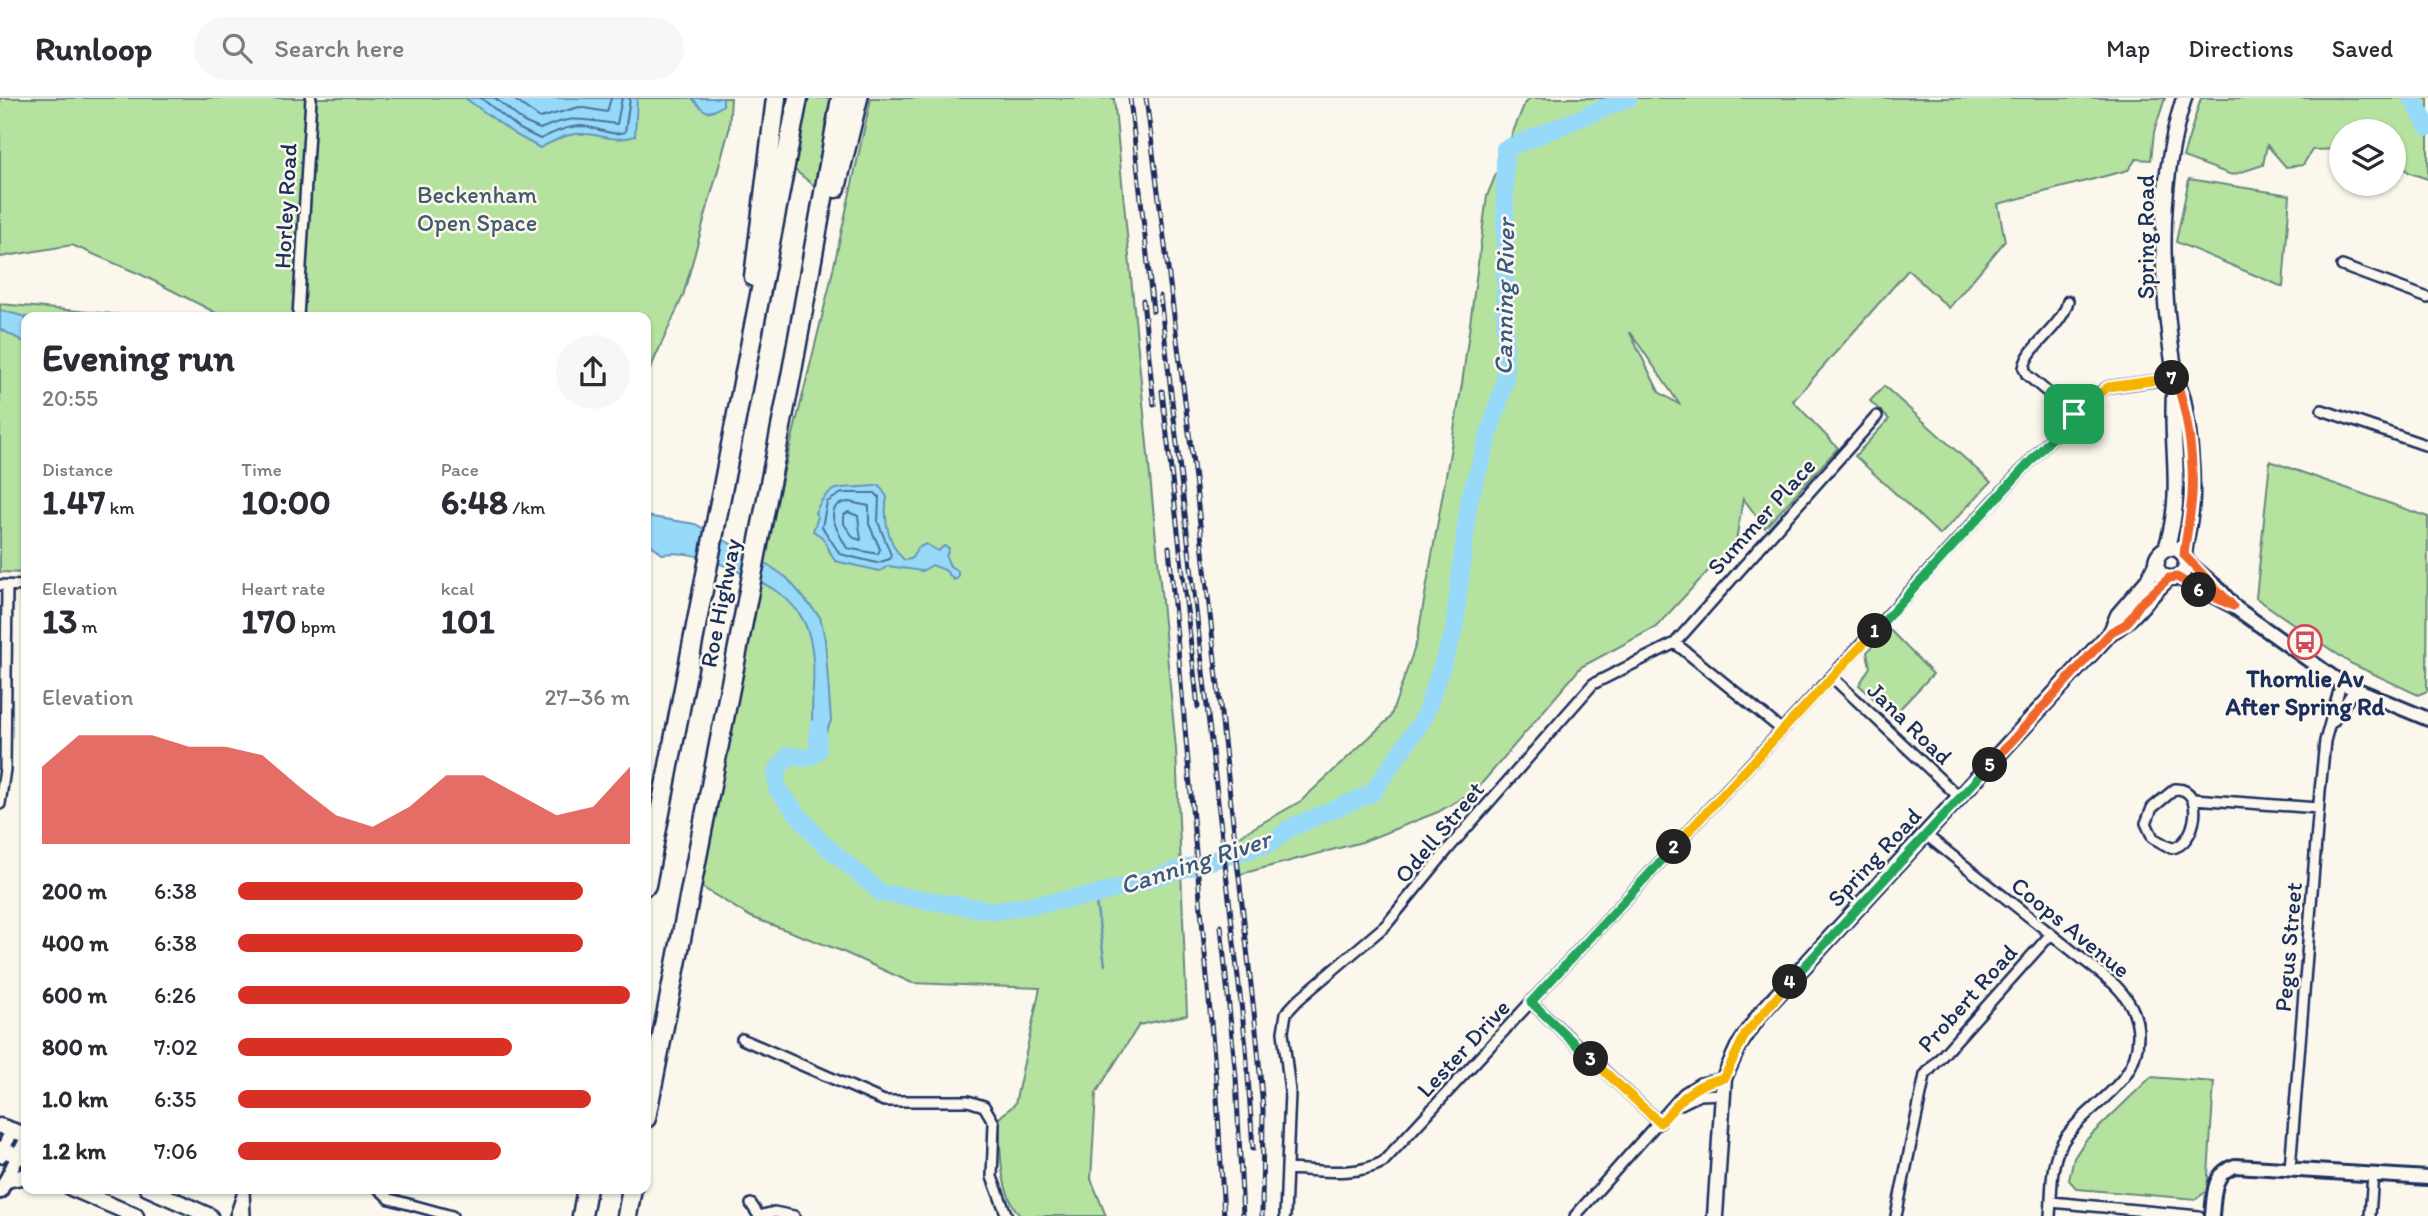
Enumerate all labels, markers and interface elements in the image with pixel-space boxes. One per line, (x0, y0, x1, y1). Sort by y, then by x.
search box (194, 17, 684, 80)
text: Runloop (35, 29, 152, 68)
icon: search (218, 29, 256, 67)
text: Search here (274, 32, 405, 64)
text: Map (2106, 34, 2150, 63)
text: Directions (2188, 34, 2294, 63)
text: Saved (2332, 34, 2393, 63)
map controls (2329, 119, 2406, 196)
button: layers (2329, 119, 2406, 196)
street label: Horley Road (267, 142, 303, 270)
street label: Spring Road (2131, 175, 2160, 299)
park label: Beckenham Open Space (417, 180, 537, 237)
water label: Canning River (1487, 216, 1521, 376)
text: Evening run (42, 335, 235, 381)
button: share (556, 335, 630, 409)
pin: 7 (2154, 360, 2190, 396)
text: 7 (2167, 366, 2176, 389)
text: 20:55 (42, 384, 98, 412)
pin (2044, 384, 2104, 444)
icon: arrive (2055, 395, 2093, 433)
street label: Summer Place (1701, 451, 1821, 581)
text: Distance (42, 458, 113, 481)
text: Time (241, 458, 282, 481)
text: Pace (441, 458, 479, 481)
text: 1.47 (42, 481, 105, 523)
text: 10:00 (241, 481, 331, 523)
text: 6:48 (441, 481, 508, 523)
text: km (105, 496, 135, 519)
text: /km (508, 496, 545, 519)
street label: Roe Highway (693, 536, 747, 670)
pin: 6 (2182, 573, 2216, 608)
text: Elevation (42, 577, 118, 600)
text: Heart rate (241, 577, 325, 600)
text: kcal (441, 577, 474, 600)
text: 6 (2193, 578, 2204, 601)
text: 13 (42, 600, 77, 642)
text: 170 (241, 600, 297, 642)
text: 101 (441, 600, 495, 642)
pin: 1 (1857, 614, 1892, 648)
text: m (77, 615, 98, 638)
text: bpm (297, 615, 336, 638)
text: 1 (1870, 619, 1879, 642)
bus stop icon: Thornlie Av After Spring Rd (2286, 623, 2324, 661)
place label: Thornlie Av After Spring Rd (2224, 664, 2385, 722)
street label: Jana Road (1861, 675, 1959, 771)
text: Elevation (42, 683, 133, 711)
text: 27–36 m (544, 683, 630, 711)
pin: 5 (1972, 748, 2008, 782)
text: 5 (1985, 753, 1994, 776)
street label: Odell Street (1388, 775, 1490, 889)
street label: Spring Road (1821, 801, 1927, 912)
water label: Canning River (1116, 822, 1277, 901)
pin: 2 (1656, 830, 1692, 864)
text: 2 (1669, 835, 1679, 858)
street label: Coops Avenue (2006, 870, 2136, 984)
text: 200 m (42, 877, 107, 905)
text: 6:38 (154, 877, 197, 905)
street label: Pegus Street (2268, 881, 2308, 1013)
text: 400 m (42, 929, 109, 957)
text: 6:38 (154, 929, 197, 957)
street label: Probert Road (1911, 938, 2023, 1058)
pin: 4 (1772, 964, 1808, 1000)
text: 4 (1784, 970, 1795, 993)
text: 600 m (42, 981, 107, 1009)
text: 6:26 (154, 981, 196, 1009)
street label: Lester Drive (1410, 993, 1516, 1103)
text: 800 m (42, 1033, 107, 1061)
text: 7:02 (154, 1033, 197, 1061)
pin: 3 (1574, 1042, 1608, 1076)
text: 3 (1585, 1047, 1596, 1070)
text: 1.0 km (42, 1085, 108, 1113)
text: 6:35 (154, 1085, 196, 1113)
text: 1.2 km (42, 1137, 106, 1165)
text: 7:06 (154, 1137, 197, 1165)

